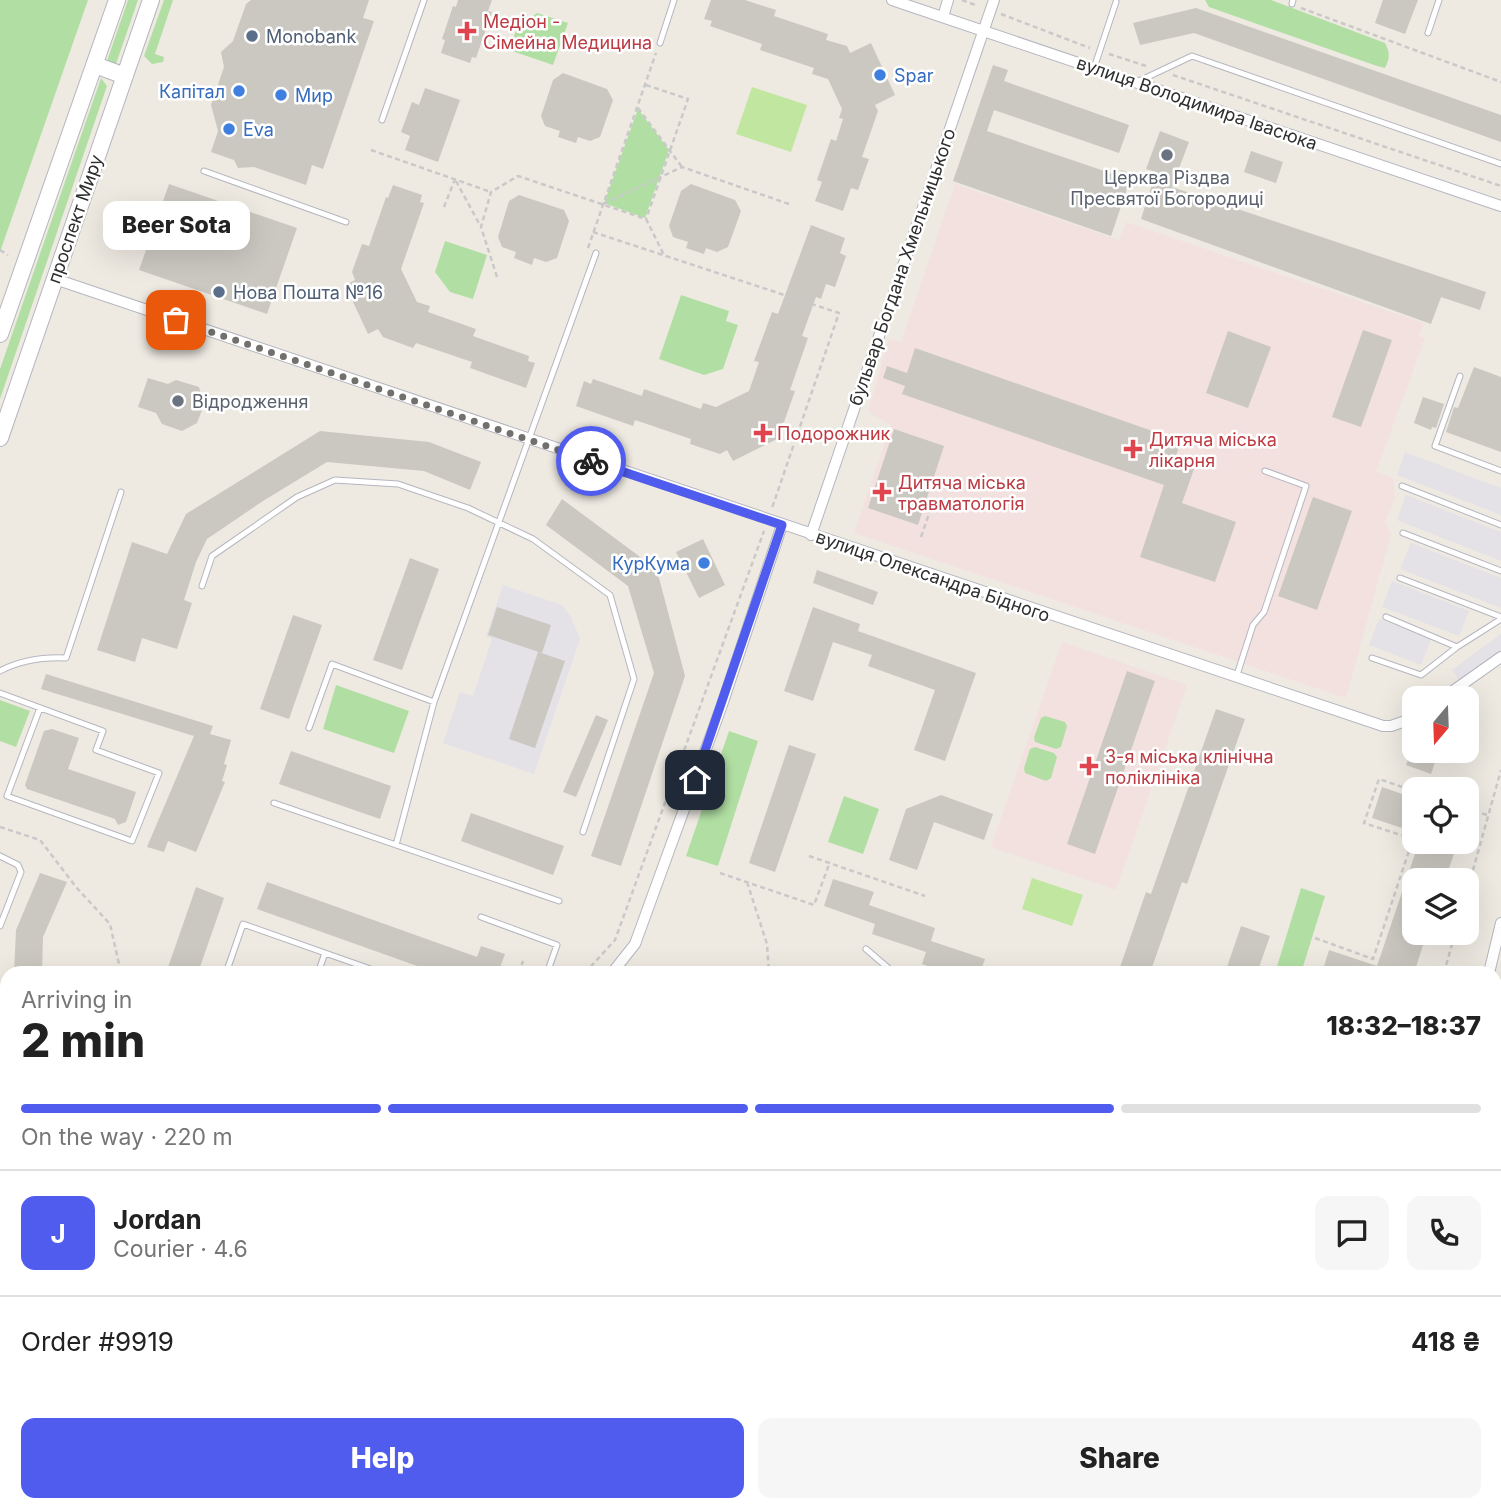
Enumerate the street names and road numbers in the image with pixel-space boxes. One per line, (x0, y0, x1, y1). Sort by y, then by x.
street label: вулиця Володимира Івасюка (1074, 52, 1320, 154)
street label: бульвар Богдана Хмельницького (845, 126, 959, 408)
street label: проспект Миру (43, 152, 107, 286)
street label: вулиця Олександра Бідного (813, 526, 1053, 626)

